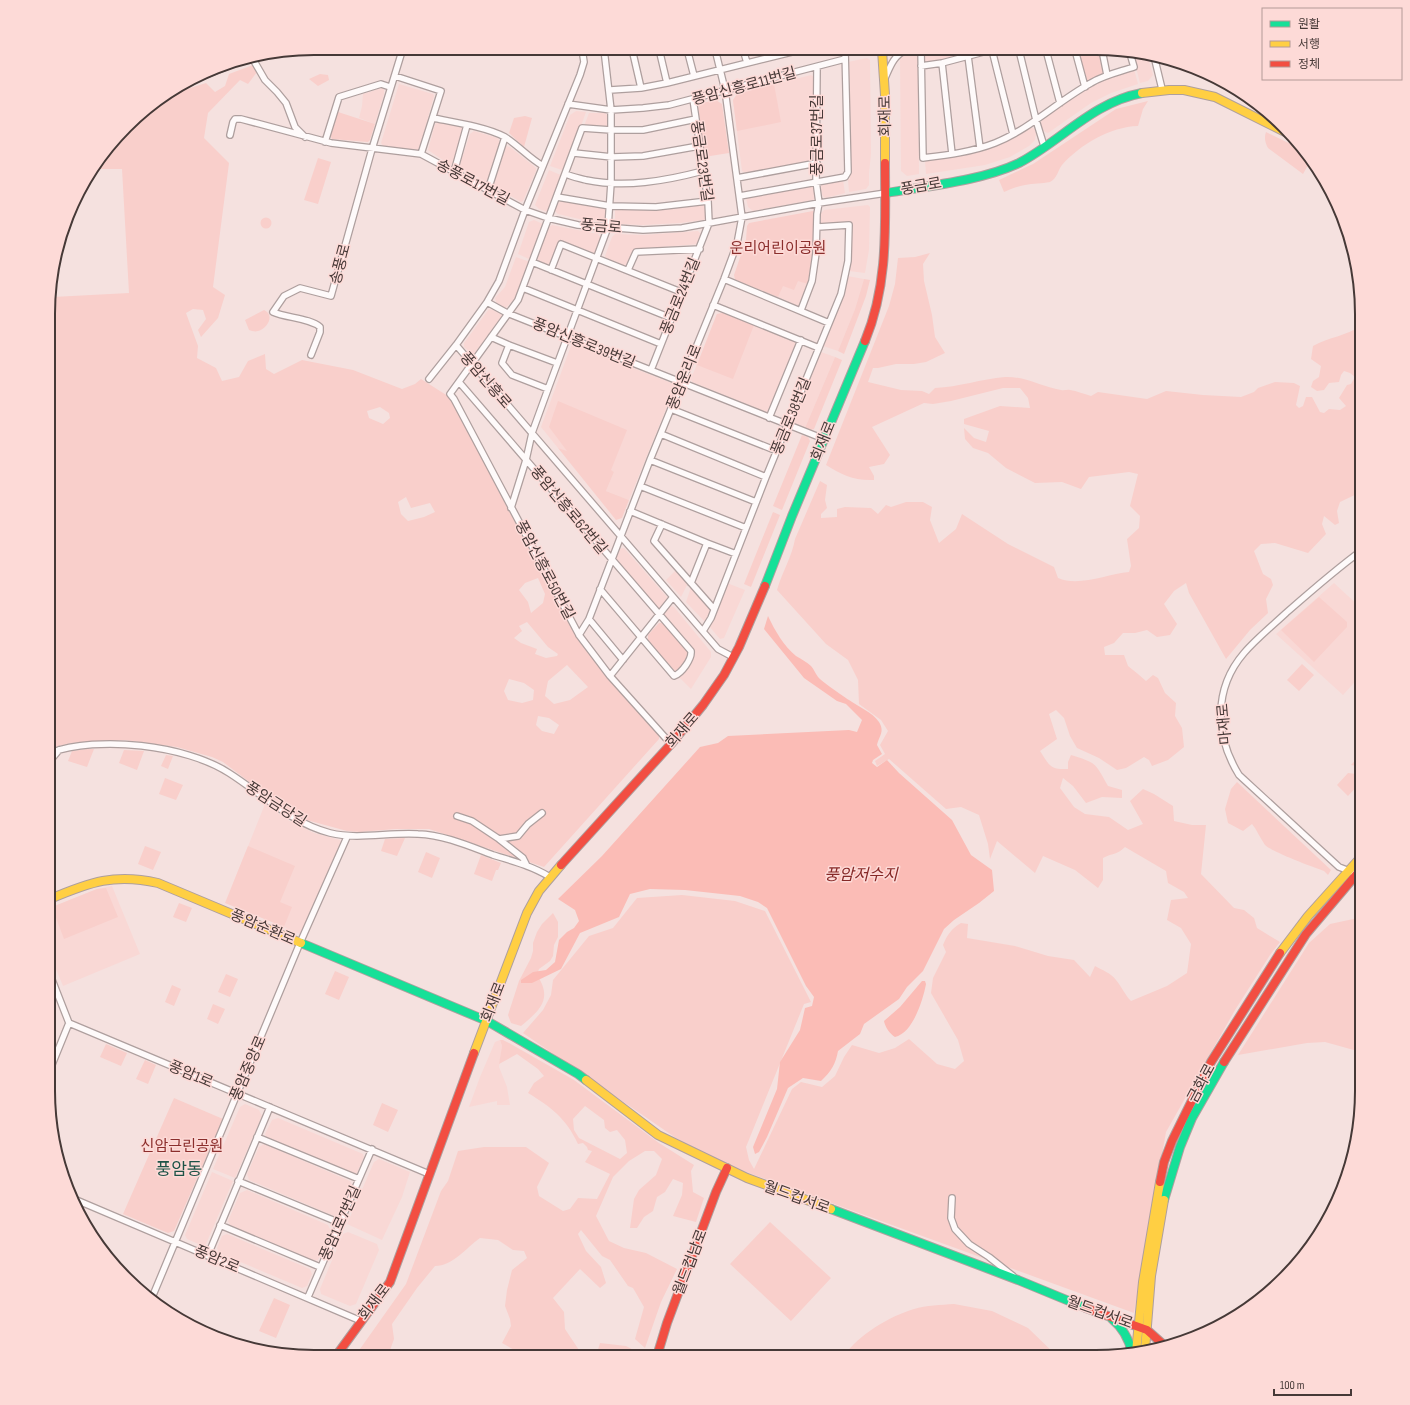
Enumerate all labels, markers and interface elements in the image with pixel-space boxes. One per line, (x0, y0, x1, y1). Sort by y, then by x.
legend (1262, 8, 1402, 80)
text: 원활 (1298, 17, 1320, 32)
text: 서행 (1298, 37, 1320, 52)
text: 정체 (1298, 57, 1320, 72)
street label: 풍암신흥로11번길 (690, 63, 798, 110)
street label: 풍금로37번길 (808, 94, 827, 176)
street label: 회재로 (876, 95, 895, 137)
street label: 풍금로23번길 (686, 119, 717, 203)
street label: 송풍로17번길 (433, 155, 513, 210)
street label: 풍금로 (899, 174, 943, 199)
street label: 풍금로 (580, 215, 622, 238)
park label: 운리어린이공원 (730, 239, 826, 258)
street label: 송풍로 (326, 242, 355, 287)
street label: 풍금로24번길 (656, 255, 705, 337)
street label: 풍암신흥로39번길 (529, 314, 638, 373)
street label: 풍암운리로 (663, 342, 706, 413)
street label: 풍암신흥로 (456, 348, 515, 413)
street label: 풍금로38번길 (767, 375, 816, 458)
street label: 회재로 (807, 418, 840, 464)
street label: 풍암신흥로62번길 (526, 462, 611, 558)
street label: 풍암신흥로50번길 (511, 518, 579, 623)
street label: 마재로 (1213, 703, 1236, 745)
street label: 회재로 (662, 708, 703, 752)
street label: 풍암금당길 (242, 778, 310, 831)
water label: 풍암저수지 (824, 866, 899, 885)
street label: 풍암순환로 (227, 905, 298, 950)
street label: 회재로 (477, 979, 510, 1025)
street label: 풍암중앙로 (226, 1033, 271, 1104)
street label: 풍암1로 (166, 1057, 216, 1092)
street label: 금화로 (1183, 1060, 1220, 1106)
park label: 신암근린공원 (141, 1137, 223, 1156)
district label: 풍암동 (156, 1160, 202, 1180)
street label: 월드컵서로 (761, 1177, 833, 1218)
street label: 풍암1로7번길 (315, 1183, 365, 1264)
street label: 월드컵남로 (669, 1227, 712, 1298)
street label: 풍암2로 (191, 1241, 242, 1278)
street label: 회재로 (354, 1280, 394, 1325)
street label: 월드컵서로 (1064, 1292, 1136, 1333)
scale bar (1274, 1371, 1351, 1397)
text: 100 m (1280, 1378, 1305, 1393)

